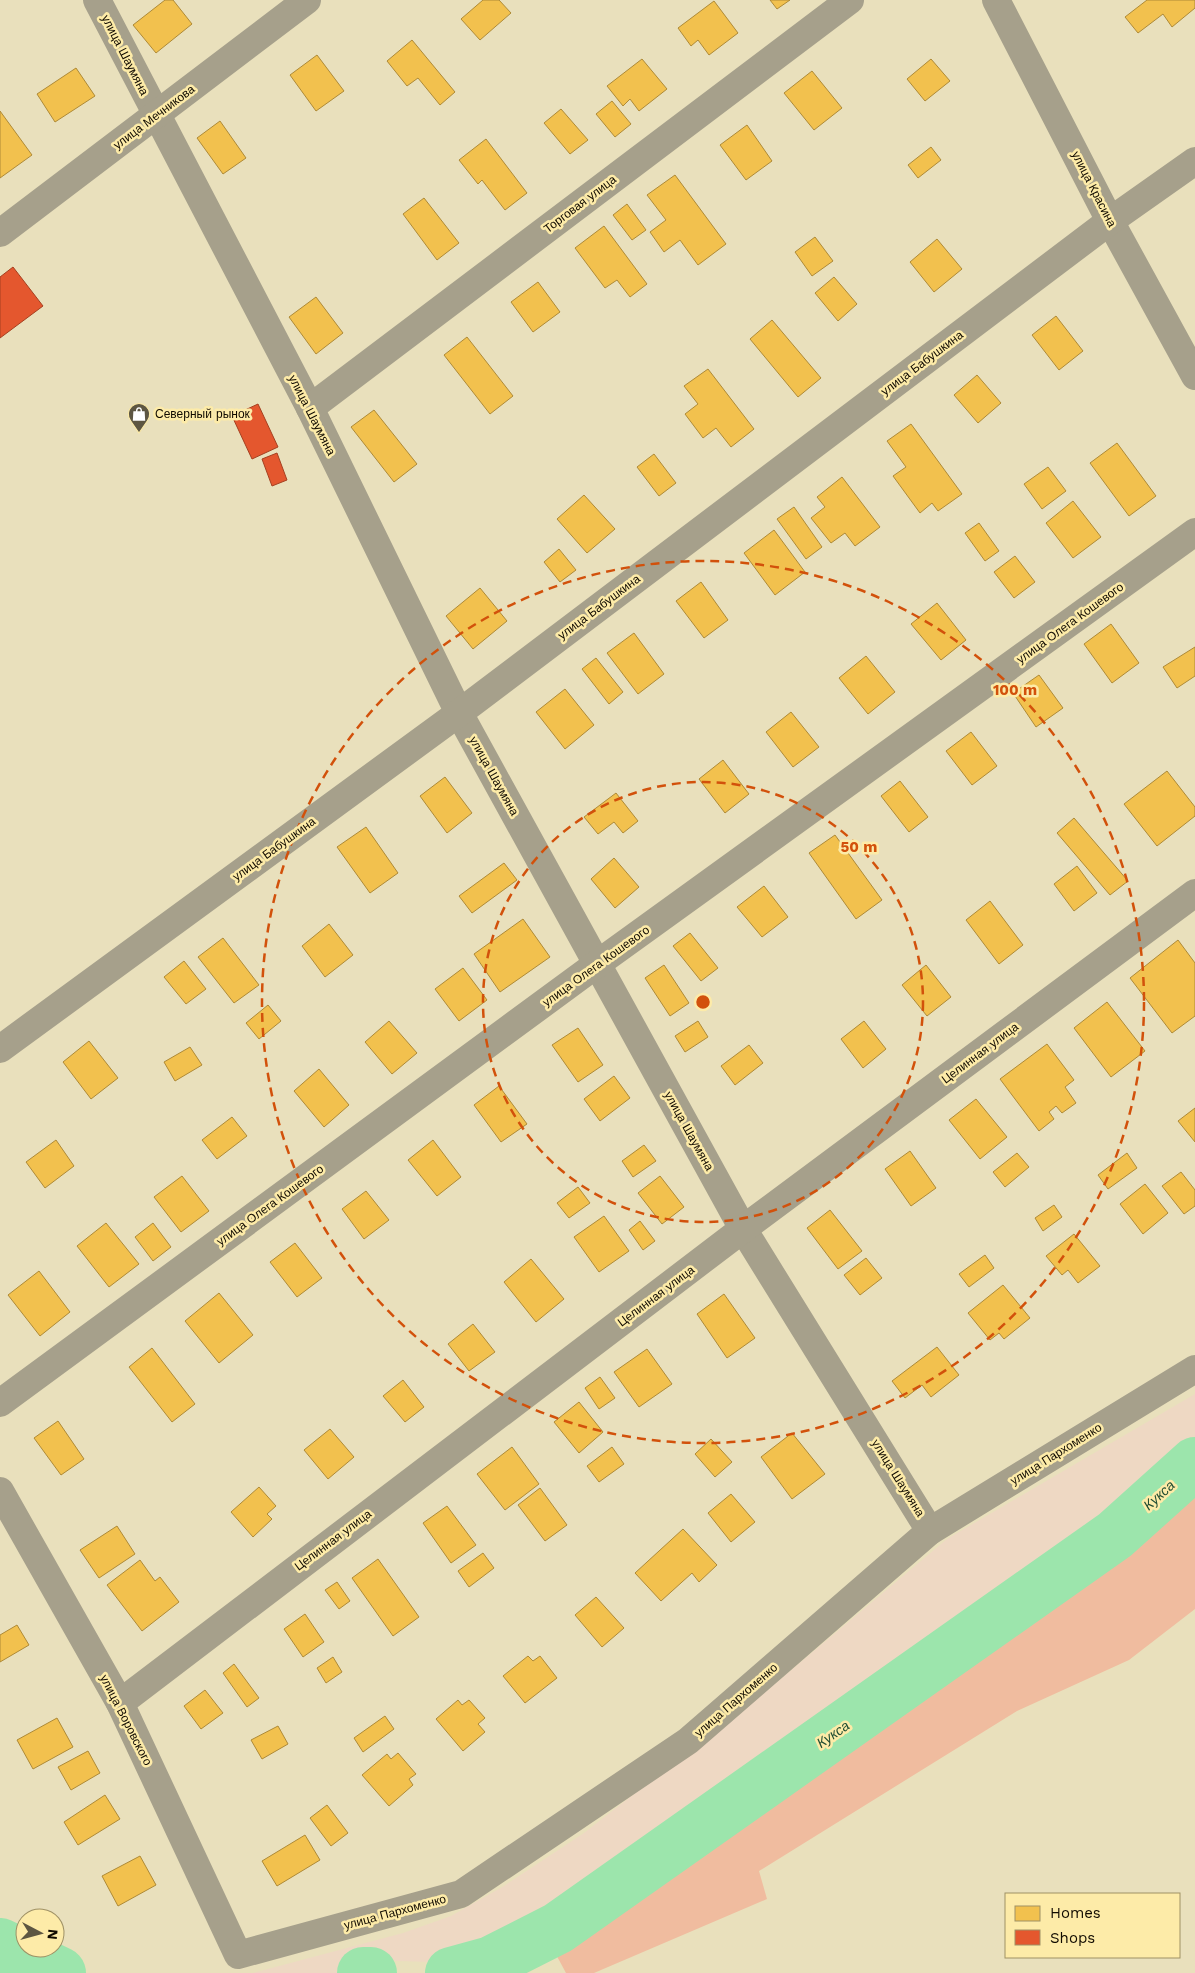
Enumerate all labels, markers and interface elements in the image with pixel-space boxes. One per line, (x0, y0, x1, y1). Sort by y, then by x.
street label: улица Шаумяна (99, 12, 151, 98)
street label: улица Мечникова (111, 82, 198, 152)
street label: улица Красина (1069, 149, 1119, 230)
street label: Торговая улица (541, 172, 619, 236)
street label: улица Бабушкина (878, 327, 966, 398)
street label: улица Шаумяна (286, 372, 338, 458)
shop icon: Северный рынок (127, 402, 151, 433)
place label: Северный рынок (155, 407, 251, 421)
street label: улица Бабушкина (555, 571, 643, 642)
street label: улица Олега Кошевого (1014, 579, 1126, 666)
text: 100 m (993, 681, 1037, 699)
street label: улица Шаумяна (466, 734, 522, 818)
street label: улица Бабушкина (230, 814, 318, 884)
text: 50 m (841, 838, 877, 856)
street label: улица Олега Кошевого (540, 922, 652, 1009)
centre of rings (694, 993, 712, 1011)
street label: Целинная улица (939, 1019, 1021, 1086)
street label: улица Шаумяна (661, 1089, 717, 1173)
street label: улица Олега Кошевого (214, 1161, 326, 1248)
street label: Целинная улица (615, 1262, 697, 1329)
street label: улица Пархоменко (1008, 1420, 1105, 1488)
street label: улица Шаумяна (869, 1437, 928, 1520)
water label: Кукса (1140, 1477, 1178, 1513)
street label: Целинная улица (292, 1506, 374, 1573)
street label: улица Пархоменко (692, 1660, 780, 1740)
street label: улица Воровского (97, 1672, 155, 1768)
water label: Кукса (814, 1717, 853, 1751)
street label: улица Пархоменко (342, 1892, 448, 1932)
legend (1005, 1893, 1180, 1958)
text: Homes (1050, 1904, 1101, 1922)
north arrow (15, 1908, 65, 1958)
text: N (44, 1928, 61, 1940)
text: Shops (1050, 1929, 1095, 1947)

